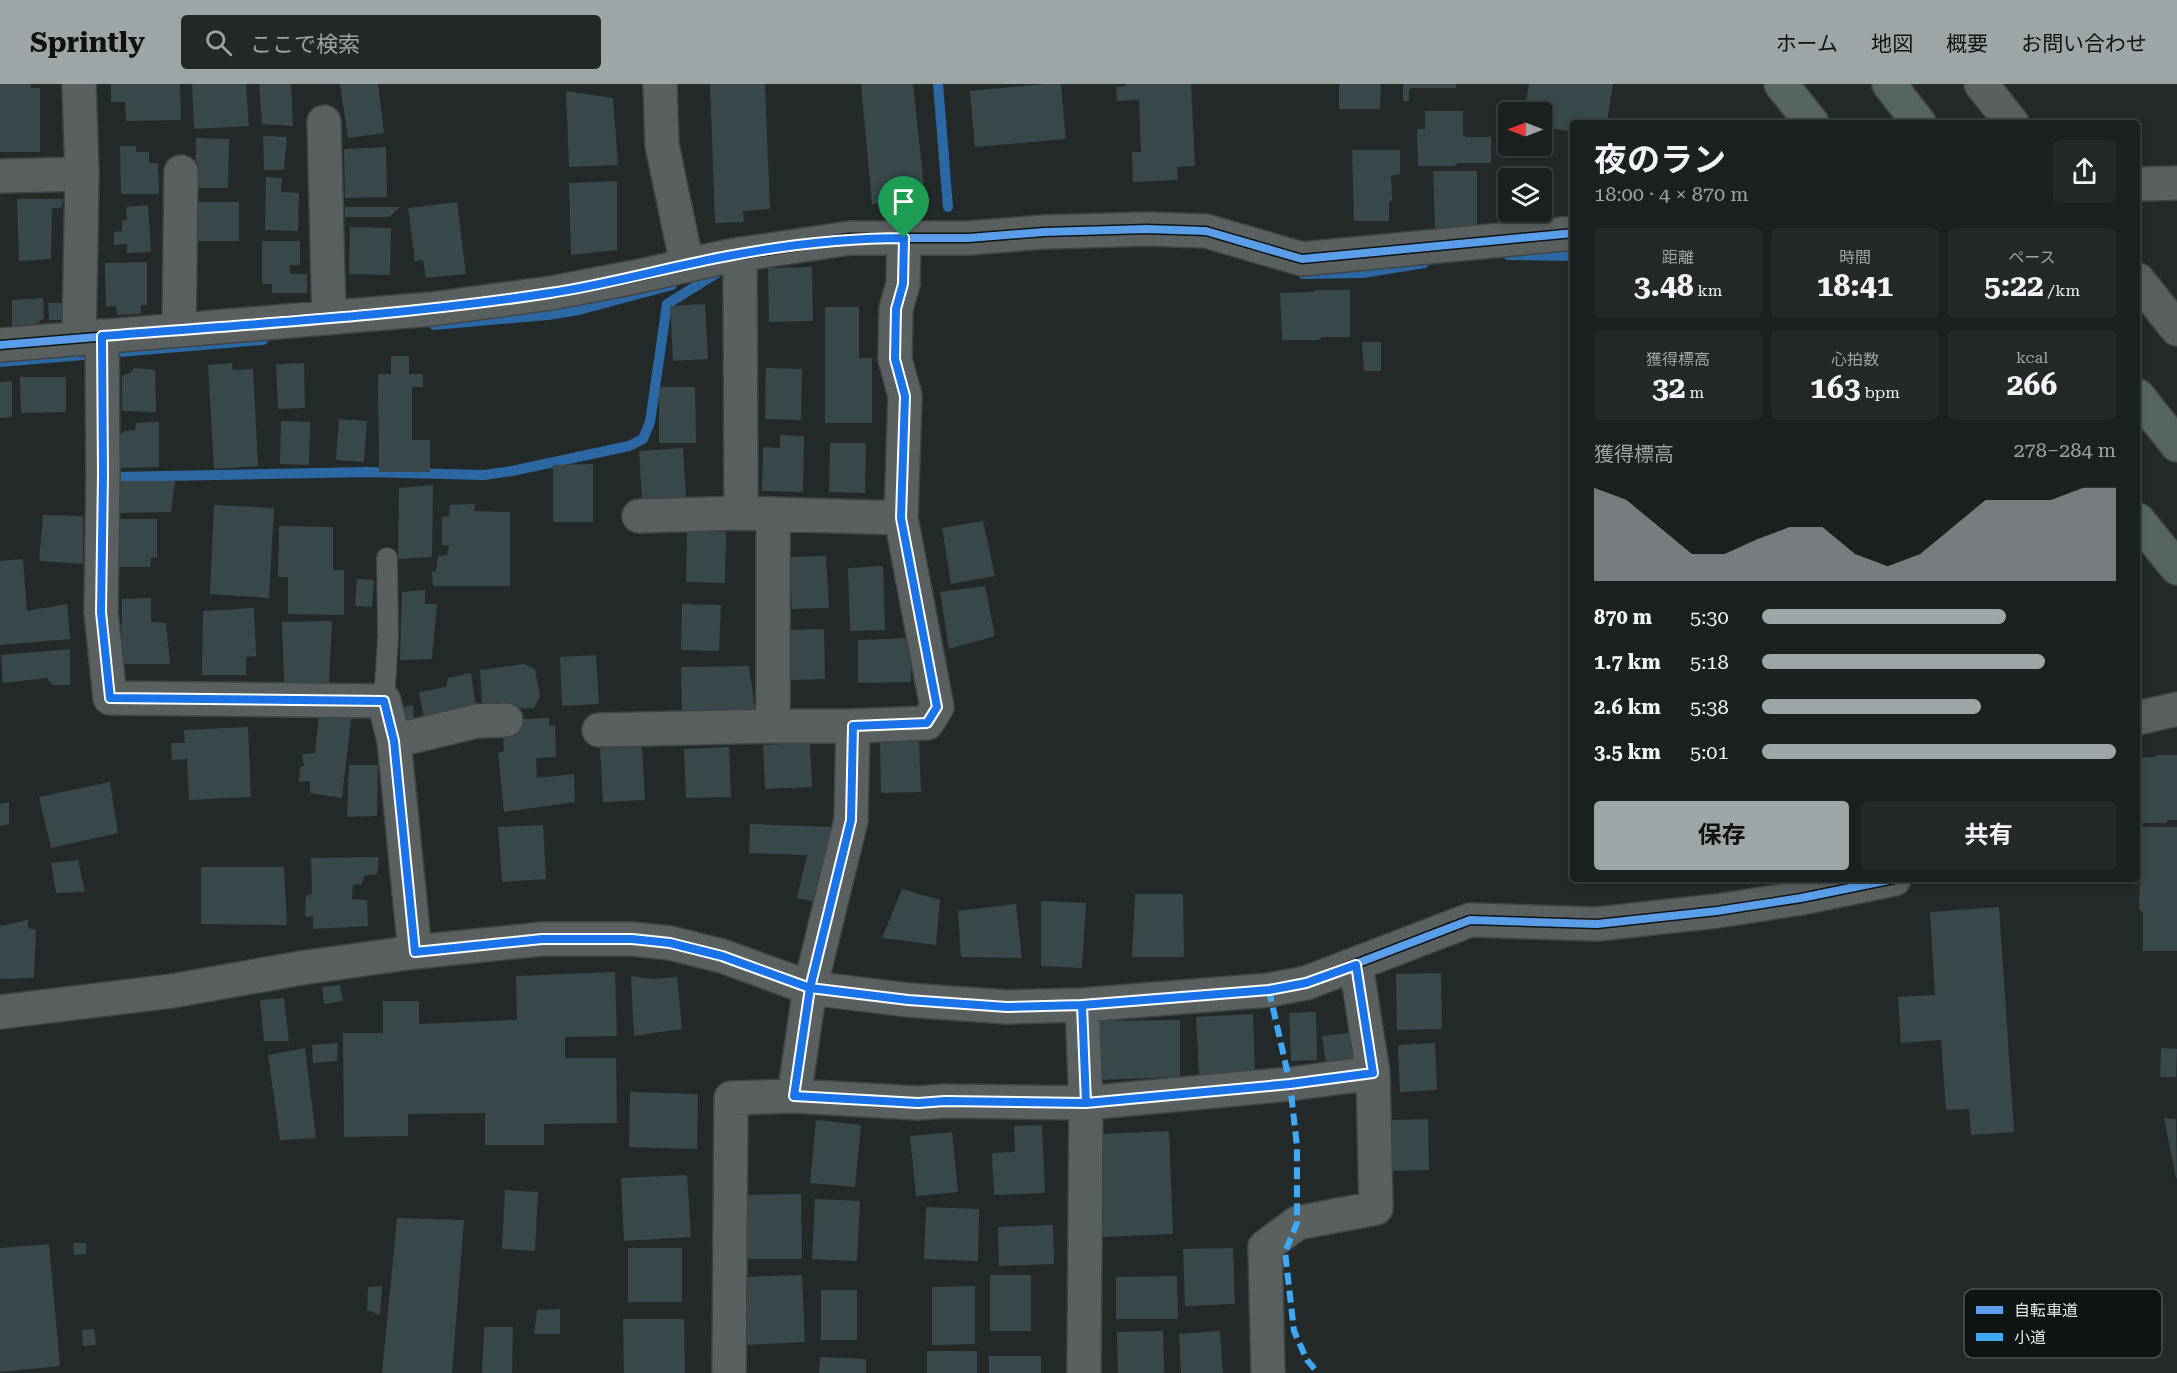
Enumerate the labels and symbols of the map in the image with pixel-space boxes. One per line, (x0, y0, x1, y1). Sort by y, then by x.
north arrow (1498, 102, 1552, 156)
pin (878, 176, 929, 238)
legend (1964, 1289, 2162, 1358)
text: 自転車道 (2014, 1301, 2078, 1320)
text: 小道 (2014, 1328, 2046, 1347)

